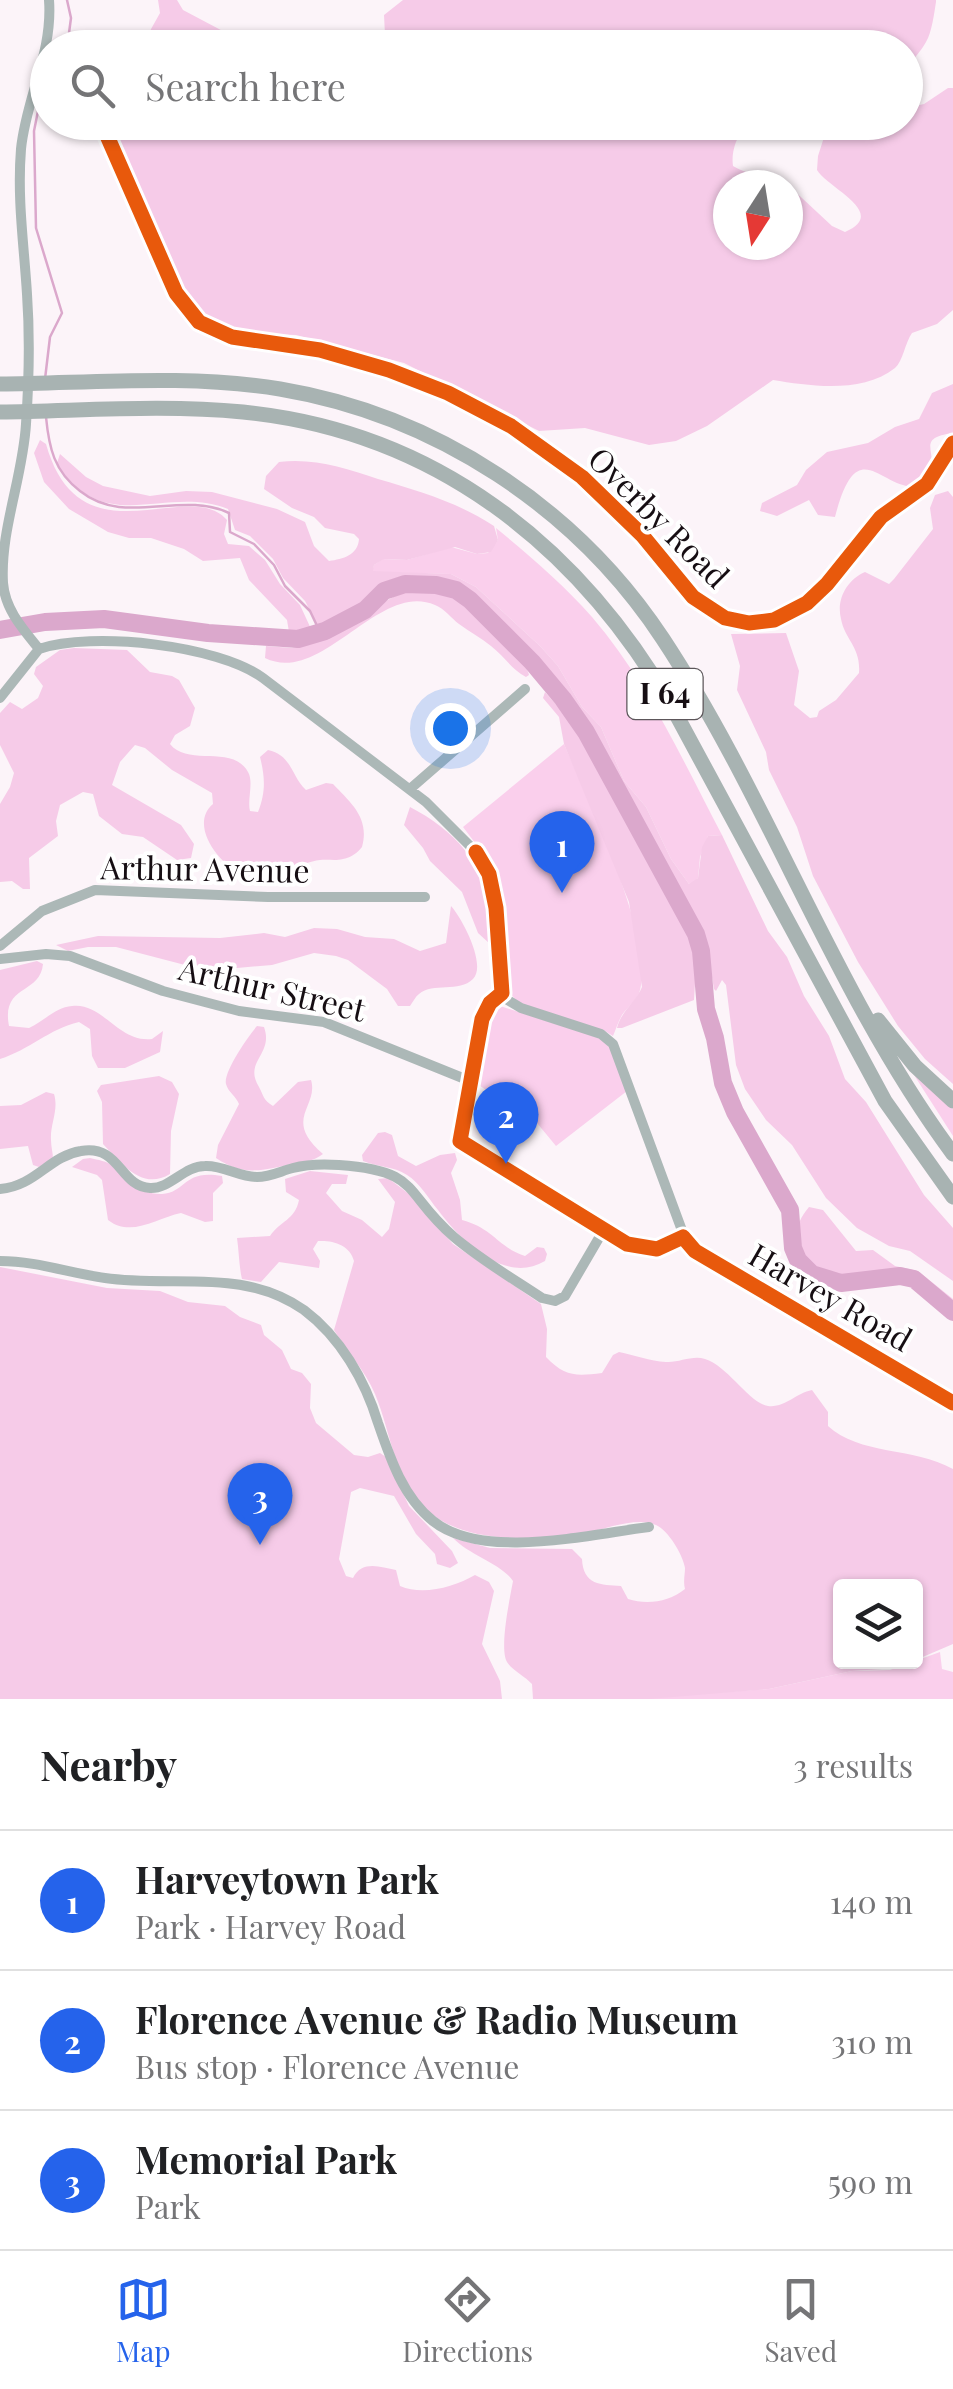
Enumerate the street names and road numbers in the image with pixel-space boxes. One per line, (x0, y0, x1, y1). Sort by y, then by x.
street label: Overby Road (580, 436, 740, 596)
road number: I 64 (628, 669, 702, 719)
street label: Arthur Avenue (99, 844, 310, 891)
street label: Arthur Street (174, 945, 371, 1030)
street label: Harvey Road (742, 1232, 921, 1360)

